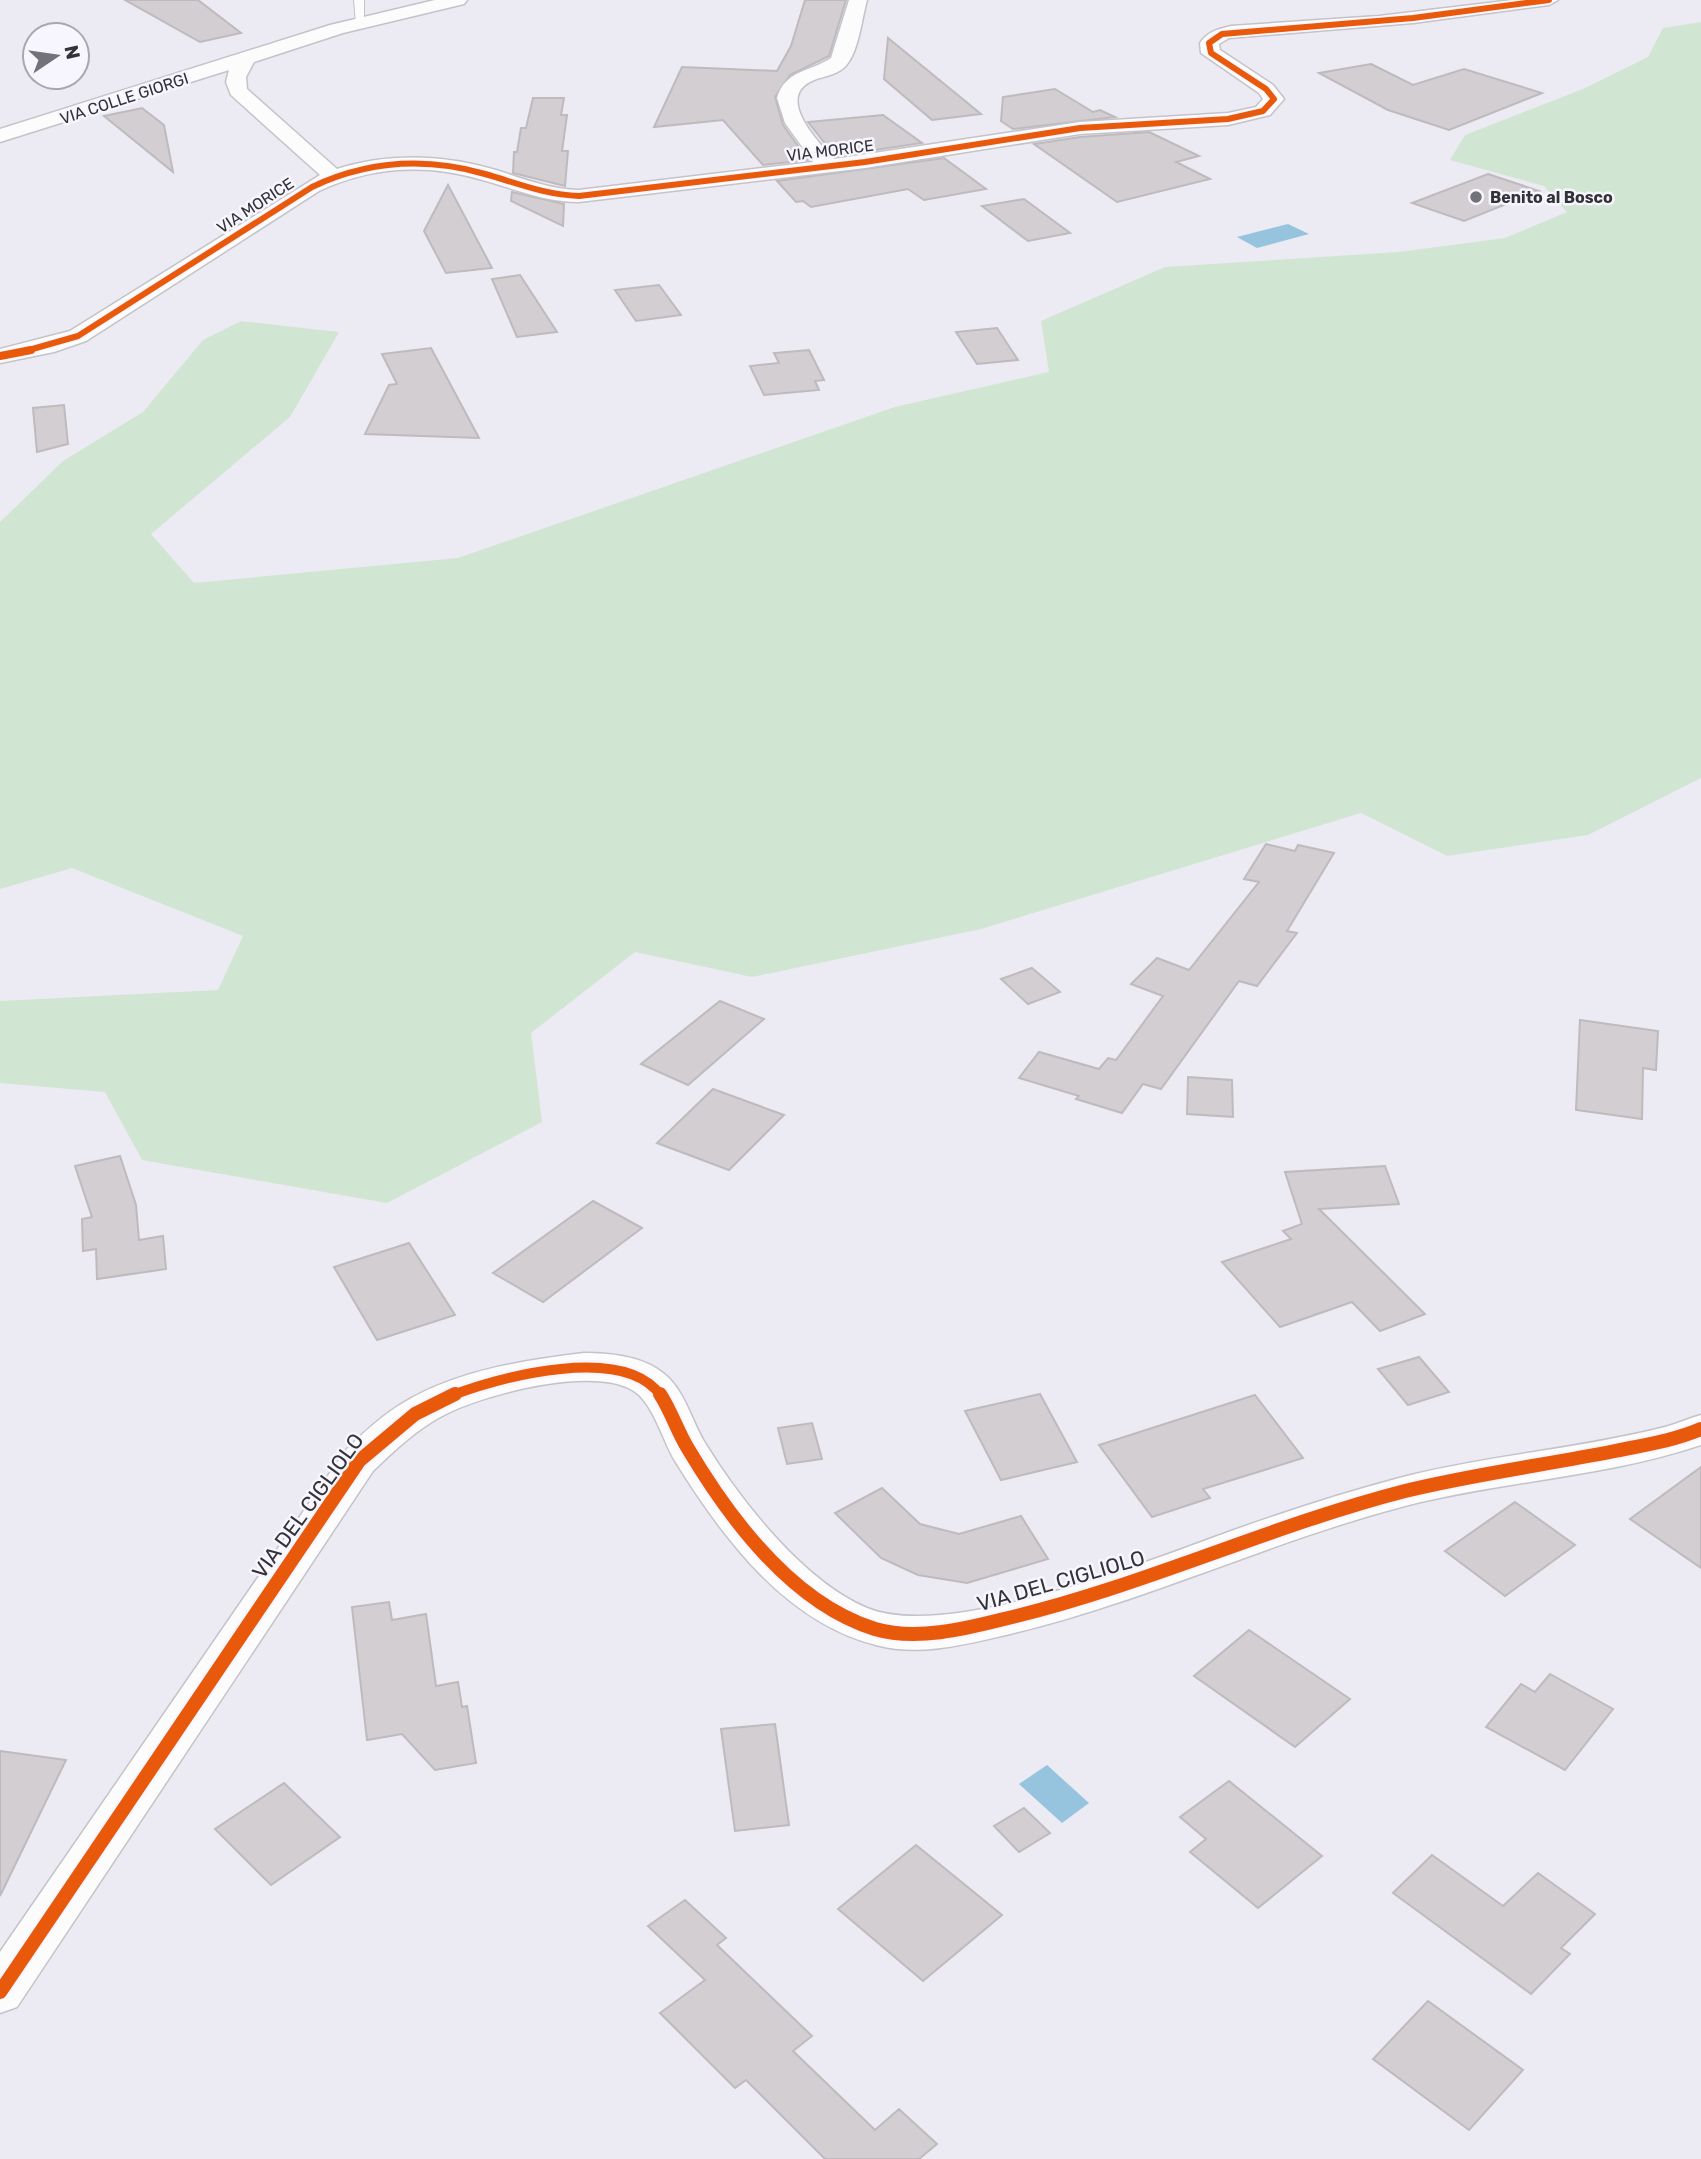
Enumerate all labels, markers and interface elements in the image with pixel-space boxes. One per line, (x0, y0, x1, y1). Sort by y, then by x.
north arrow (21, 21, 91, 91)
text: N (59, 43, 85, 62)
street label: VIA COLLE GIORGI (57, 69, 191, 128)
street label: VIA MORICE (785, 136, 875, 165)
street label: VIA MORICE (213, 174, 297, 237)
place label: Benito al Bosco (1490, 188, 1613, 207)
marker: Benito al Bosco (1468, 189, 1484, 205)
street label: VIA DEL CIGLIOLO (247, 1428, 369, 1583)
street label: VIA DEL CIGLIOLO (974, 1545, 1148, 1616)

